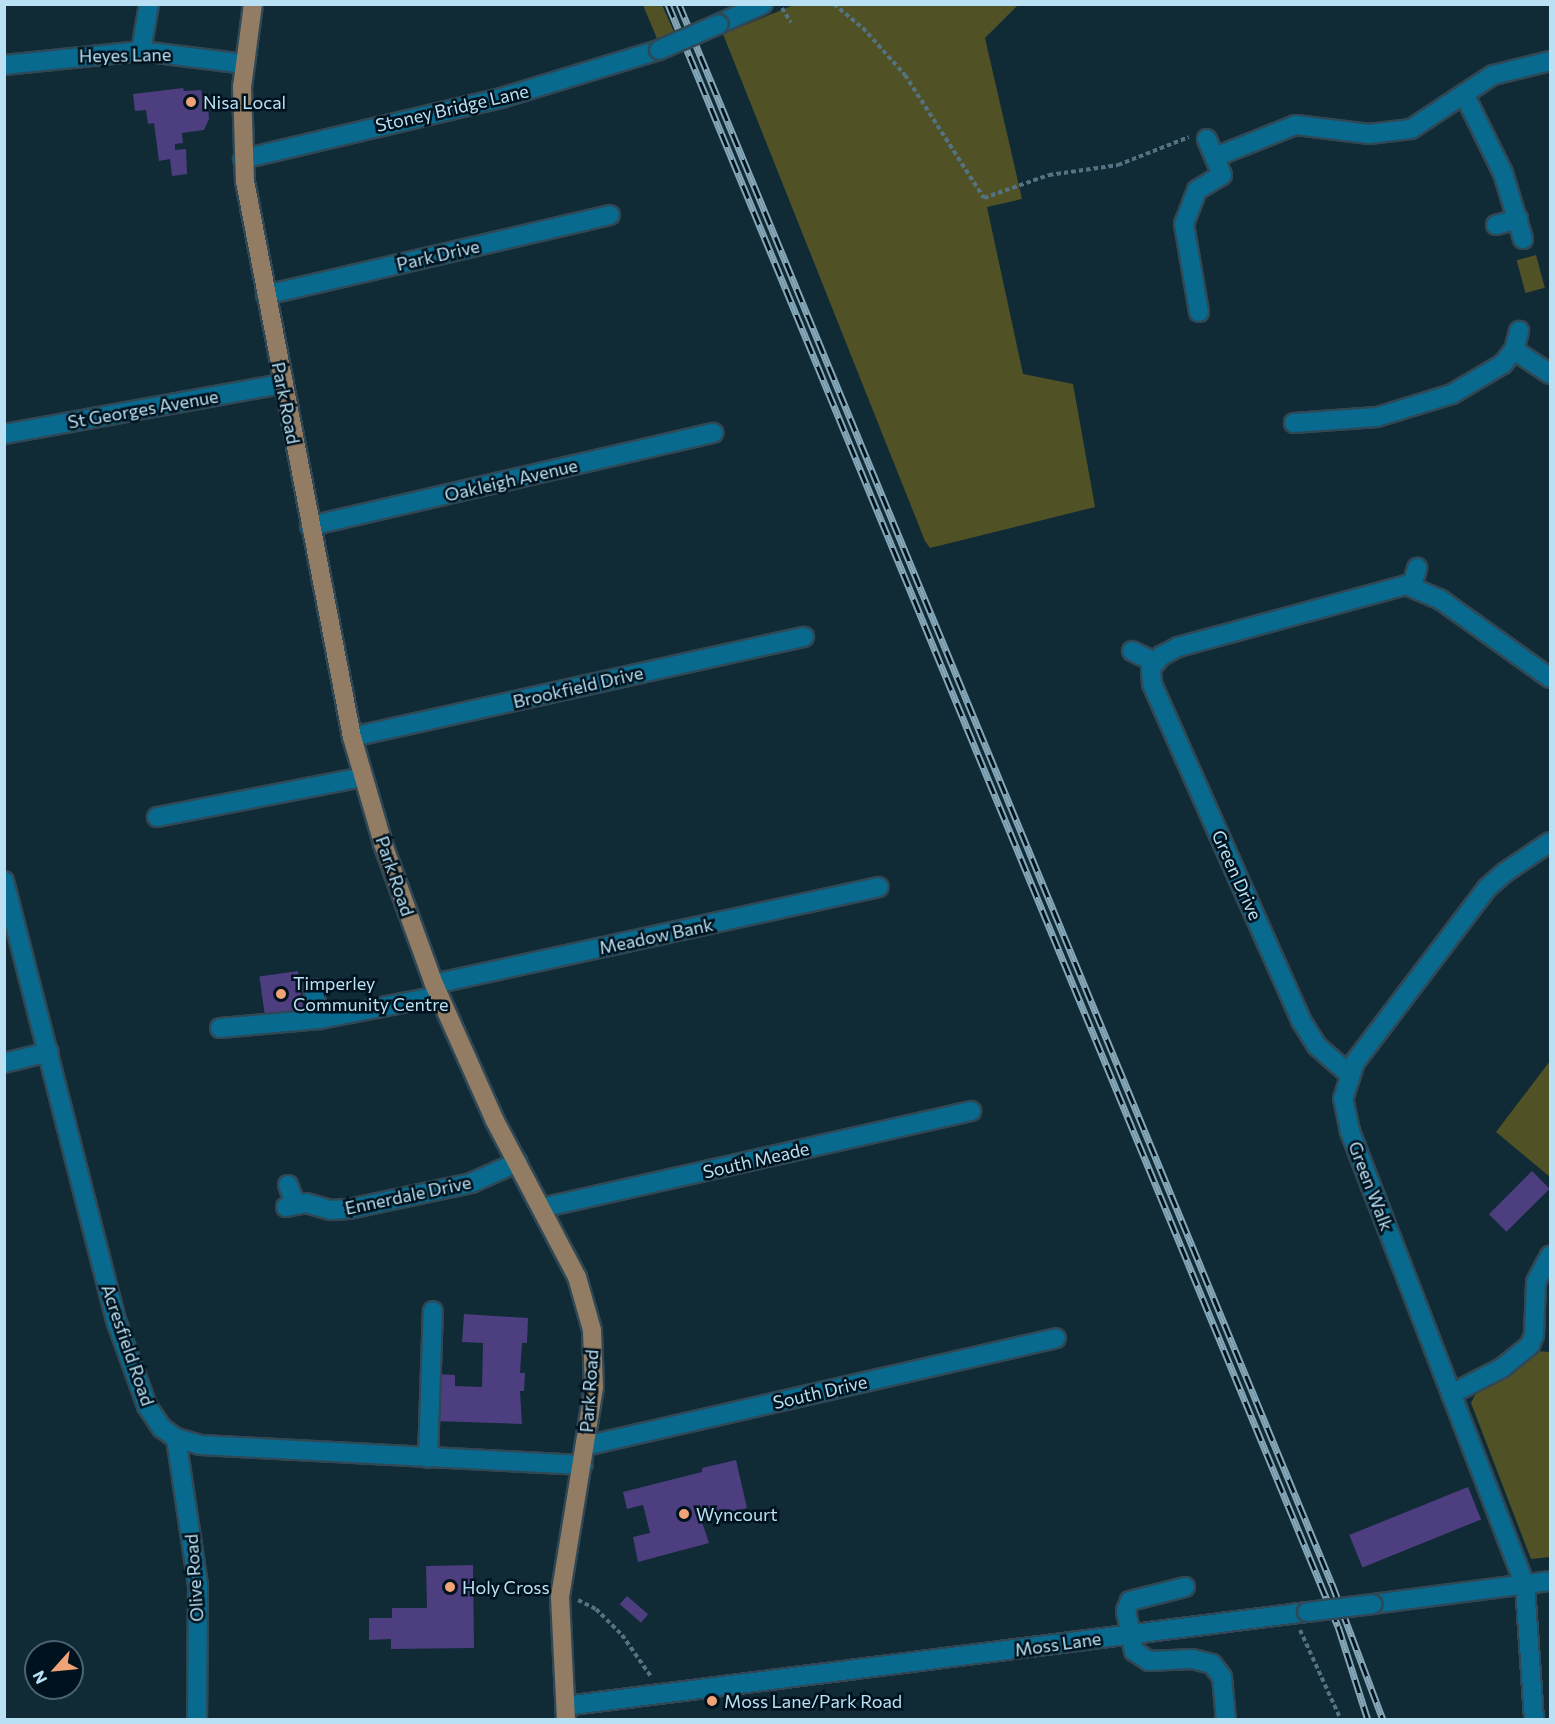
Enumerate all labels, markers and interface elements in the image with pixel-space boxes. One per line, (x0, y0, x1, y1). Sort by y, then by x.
street label: Heyes Lane (79, 43, 171, 67)
street label: Stoney Bridge Lane (373, 80, 531, 136)
place label: Nisa Local (203, 91, 286, 113)
marker: Nisa Local (184, 95, 198, 109)
street label: Park Drive (394, 235, 482, 275)
street label: Park Road (267, 360, 305, 446)
street label: St Georges Avenue (66, 385, 220, 433)
street label: Oakleigh Avenue (442, 454, 580, 506)
street label: Brookfield Drive (511, 662, 645, 712)
street label: Green Drive (1208, 827, 1266, 923)
street label: Park Road (371, 833, 419, 919)
street label: Meadow Bank (597, 913, 715, 959)
place label: Timperley Community Centre (293, 973, 449, 1016)
marker: Timperley Community Centre (274, 987, 288, 1001)
street label: South Meade (701, 1137, 811, 1183)
street label: Green Walk (1344, 1138, 1398, 1234)
street label: Ennerdale Drive (343, 1171, 473, 1219)
street label: Acresfield Road (97, 1281, 159, 1409)
street label: Park Road (575, 1349, 603, 1433)
street label: South Drive (771, 1371, 869, 1413)
place label: Wyncourt (696, 1503, 778, 1525)
marker: Wyncourt (677, 1507, 691, 1521)
street label: Olive Road (180, 1533, 208, 1623)
place label: Holy Cross (462, 1576, 550, 1598)
marker: Holy Cross (443, 1580, 457, 1594)
street label: Moss Lane (1013, 1627, 1103, 1661)
north arrow (24, 1640, 84, 1700)
text: N (28, 1668, 50, 1687)
place label: Moss Lane/Park Road (724, 1690, 902, 1712)
marker: Moss Lane/Park Road (705, 1694, 719, 1708)

